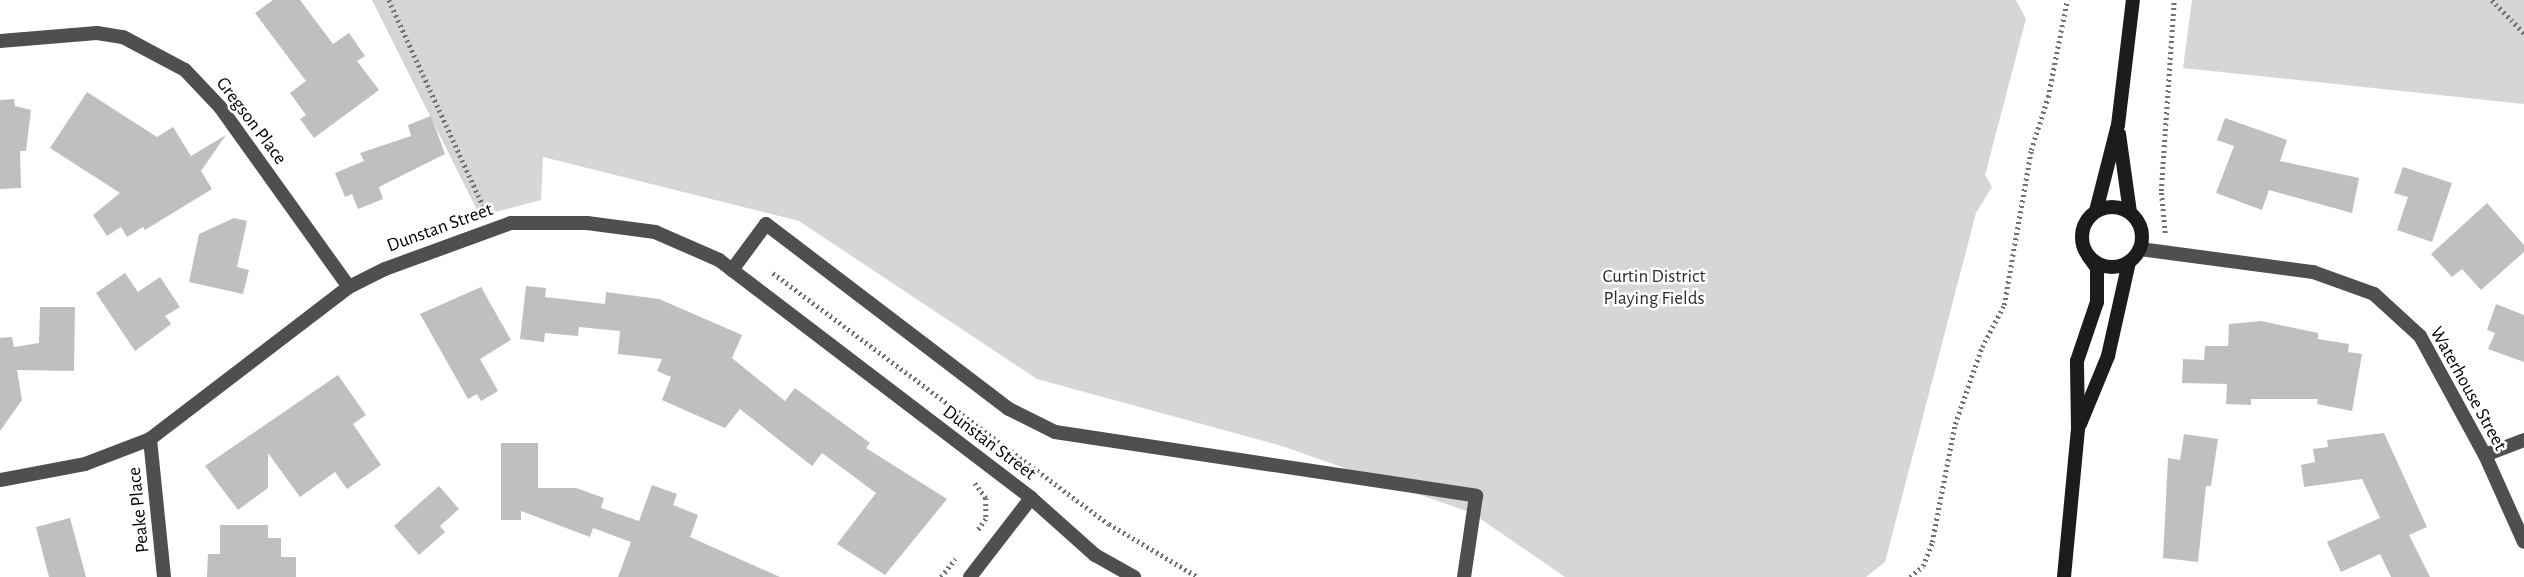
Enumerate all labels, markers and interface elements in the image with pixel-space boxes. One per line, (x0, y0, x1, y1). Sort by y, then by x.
street label: Gregson Place (211, 73, 291, 169)
street label: Dunstan Street (384, 198, 496, 258)
park label: Curtin District Playing Fields (1603, 266, 1705, 310)
street label: Waterhouse Street (2425, 323, 2511, 455)
street label: Dunstan Street (938, 401, 1040, 485)
street label: Peake Place (123, 466, 155, 554)

